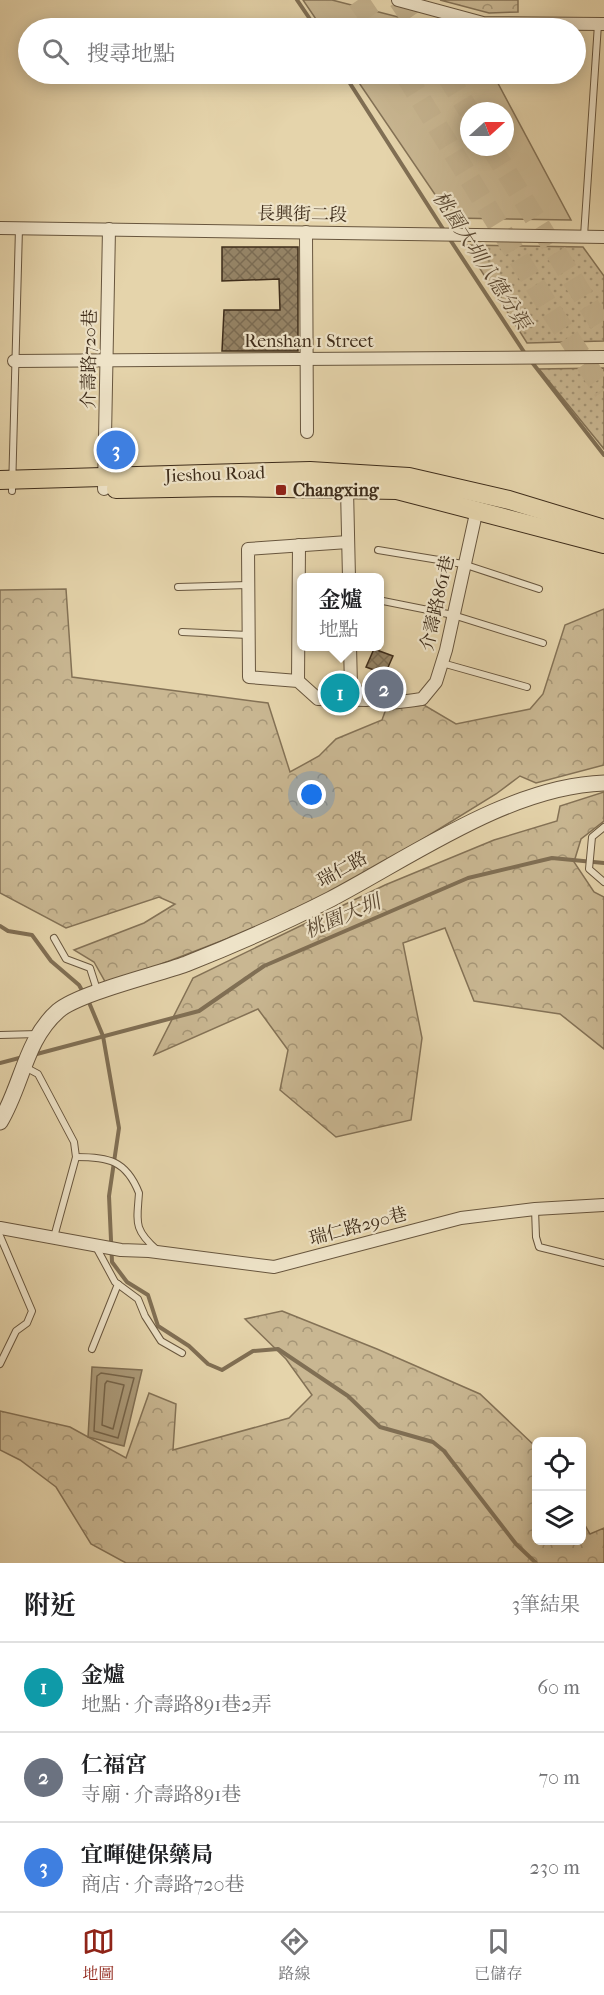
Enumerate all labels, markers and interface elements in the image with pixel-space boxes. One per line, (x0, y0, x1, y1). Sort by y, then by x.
search box (18, 18, 586, 84)
icon: search (39, 35, 72, 68)
text: 搜尋地點 (87, 41, 175, 67)
north arrow (460, 102, 514, 156)
water label: 桃園大圳八德分渠 (428, 187, 536, 336)
street label: 長興街二段 (257, 203, 347, 226)
street label: 介壽路720巷 (78, 309, 101, 409)
street label: Renshan 1 Street (244, 331, 374, 352)
pin: 3 (96, 428, 136, 472)
street label: Jieshou Road (163, 462, 266, 487)
place label: Changxing (293, 480, 380, 501)
marker: Changxing (274, 483, 288, 497)
street label: 介壽路861巷 (416, 553, 459, 653)
popup (297, 573, 384, 651)
text: 金爐 (318, 587, 363, 613)
text: 地點 (318, 618, 358, 641)
pin: 2 (364, 666, 404, 712)
pin: 1 (320, 670, 360, 716)
your location (297, 780, 326, 809)
street label: 瑞仁路 (314, 847, 371, 892)
water label: 桃園大圳 (301, 889, 386, 943)
street label: 瑞仁路290巷 (307, 1203, 409, 1250)
map controls (532, 1437, 586, 1545)
button: locate (532, 1437, 586, 1491)
button: layers (532, 1491, 586, 1545)
text: 附近 (24, 1590, 76, 1621)
text: 3筆結果 (512, 1593, 580, 1616)
text: 金爐 (81, 1662, 125, 1688)
text: 1 (40, 1676, 47, 1699)
text: 60 m (537, 1676, 580, 1699)
text: 地點 · 介壽路891巷2弄 (81, 1693, 272, 1716)
text: 仁福宮 (81, 1752, 147, 1778)
text: 2 (38, 1766, 49, 1789)
text: 70 m (538, 1766, 580, 1789)
text: 寺廟 · 介壽路891巷 (81, 1783, 241, 1806)
text: 宜暉健保藥局 (81, 1842, 213, 1868)
text: 3 (39, 1856, 48, 1879)
text: 230 m (530, 1856, 580, 1879)
text: 商店 · 介壽路720巷 (81, 1873, 245, 1896)
tab: 地圖 (82, 1925, 115, 1984)
tab: 路線 (278, 1925, 311, 1984)
tab: 已儲存 (474, 1925, 522, 1984)

